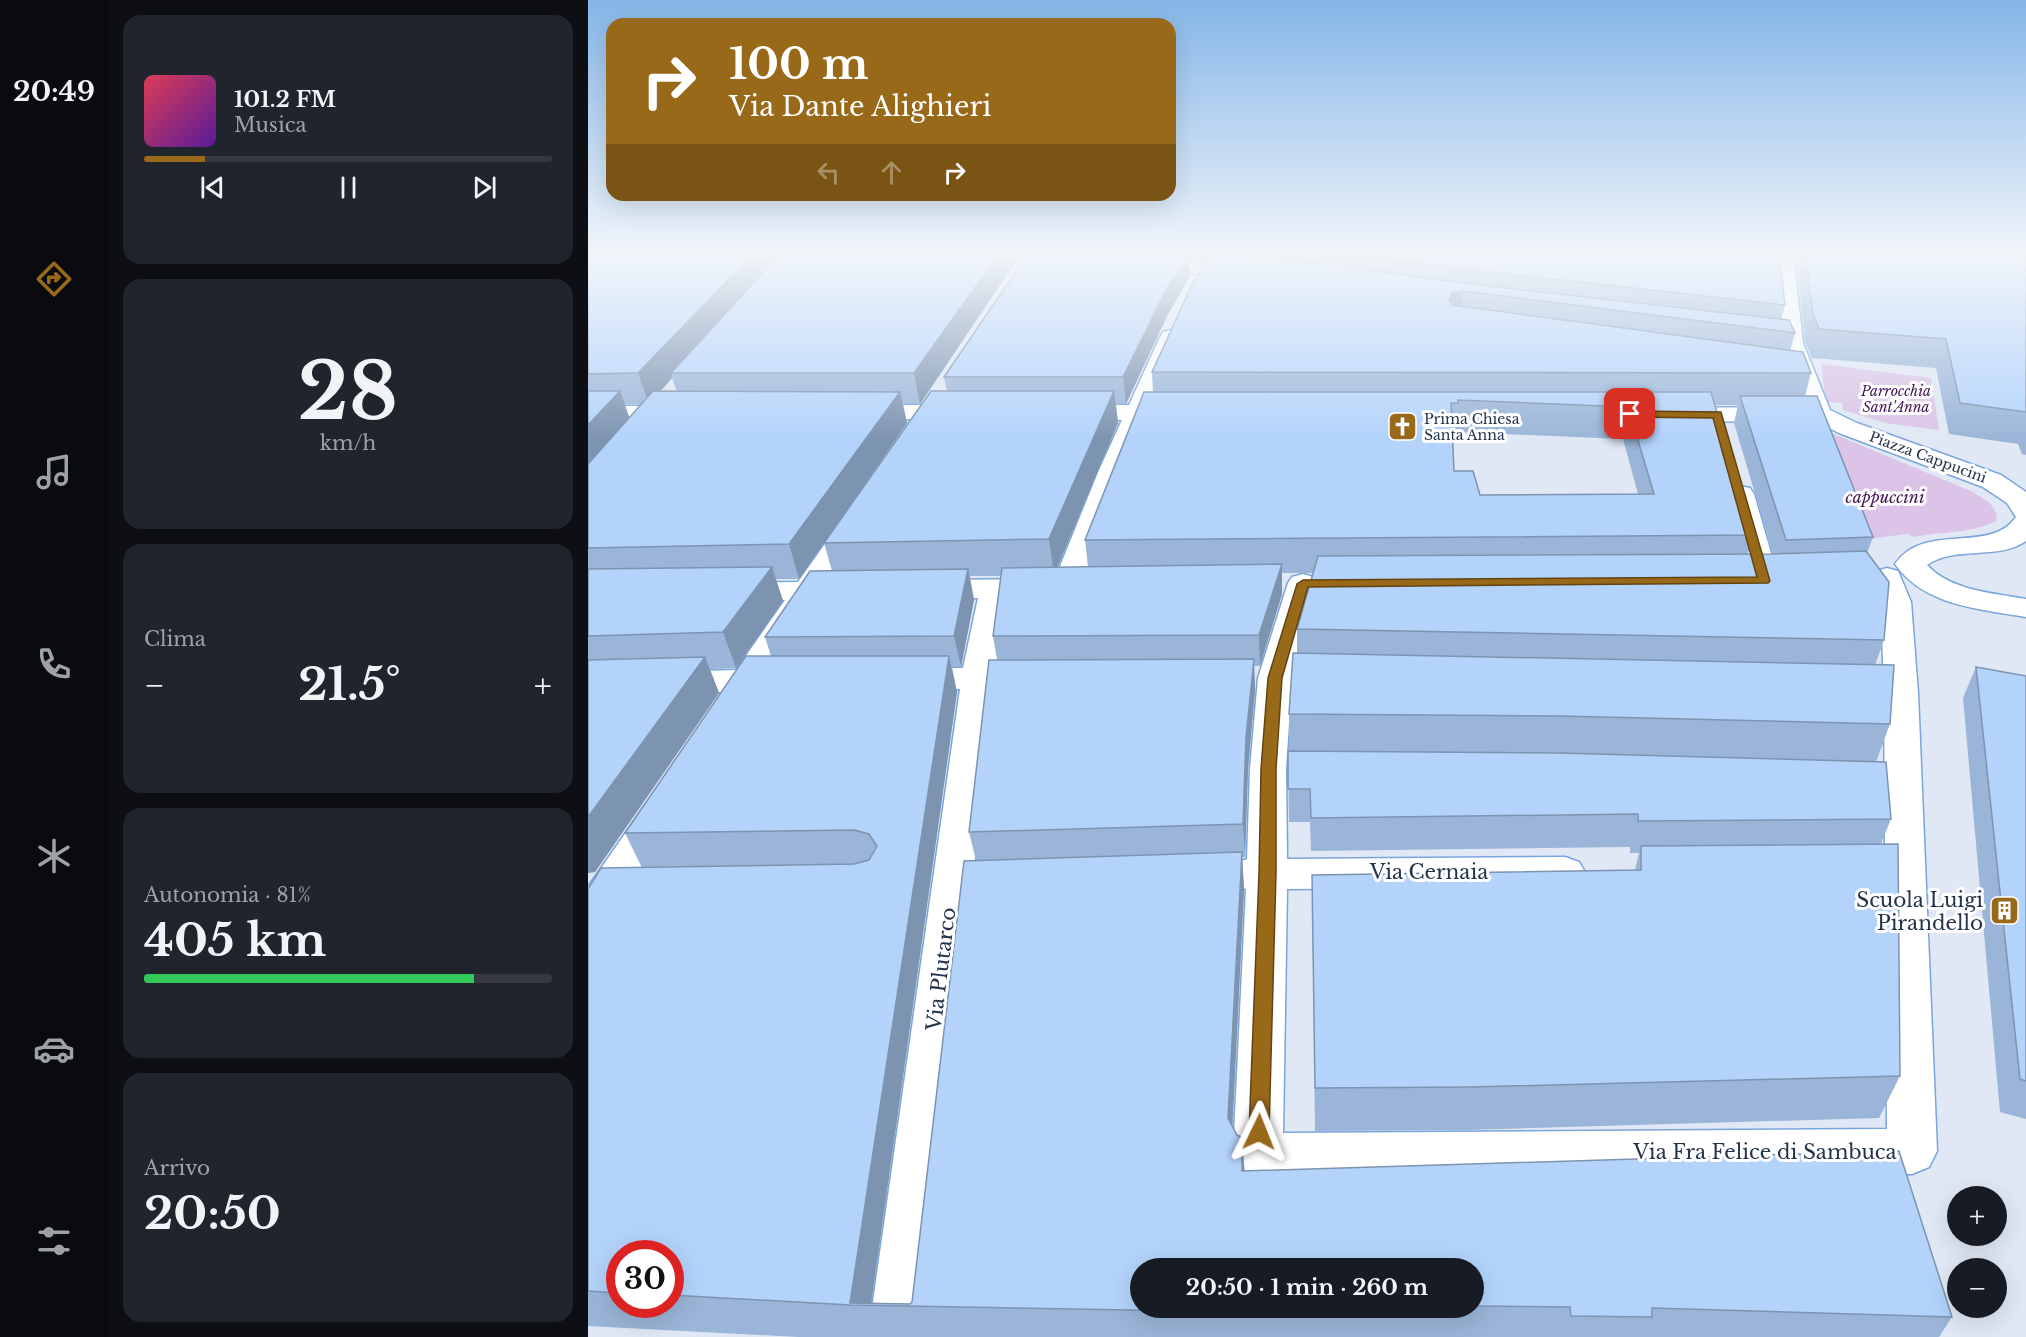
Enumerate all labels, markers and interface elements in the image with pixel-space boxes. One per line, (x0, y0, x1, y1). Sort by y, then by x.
text: 100 m (729, 38, 868, 90)
icon: right (630, 42, 708, 120)
text: 20:49 (13, 75, 95, 108)
text: 101.2 FM (234, 86, 336, 113)
text: Via Dante Alighieri (729, 90, 991, 123)
text: Musica (234, 113, 307, 137)
icon: left (812, 156, 845, 189)
icon: ahead (875, 156, 908, 189)
icon: right (938, 156, 971, 189)
icon: previous (196, 171, 229, 204)
icon: pause (332, 171, 365, 204)
icon: next (468, 171, 501, 204)
icon: directions (33, 258, 75, 300)
text: 28 (298, 343, 398, 440)
park label: Parrocchia Sant'Anna (1860, 382, 1931, 416)
pin (1604, 388, 1655, 439)
icon: arrive (1613, 397, 1646, 430)
place label: Prima Chiesa Santa Anna (1424, 410, 1520, 444)
church icon: Prima Chiesa Santa Anna (1387, 411, 1419, 443)
street label: Piazza Cappucini (1867, 427, 1989, 487)
text: km/h (320, 431, 376, 455)
icon: music (33, 451, 75, 493)
park label: cappuccini (1846, 487, 1925, 507)
text: Clima (144, 627, 206, 651)
icon: phone (33, 643, 75, 685)
text: 21.5° (298, 656, 401, 712)
text: − (144, 665, 165, 706)
text: + (534, 665, 552, 706)
icon: climate (33, 835, 75, 877)
street label: Via Cernaia (1369, 860, 1489, 884)
text: Autonomia · 81% (144, 883, 311, 907)
place label: Scuola Luigi Pirandello (1856, 888, 1983, 935)
building icon: Scuola Luigi Pirandello (1988, 895, 2020, 927)
street label: Via Plutarco (921, 906, 960, 1033)
text: 405 km (144, 912, 326, 968)
icon: car (33, 1028, 75, 1070)
position arrow (1227, 1100, 1291, 1164)
street label: Via Fra Felice di Sambuca (1632, 1140, 1898, 1164)
text: Arrivo (144, 1156, 210, 1180)
text: 20:50 (144, 1185, 281, 1241)
map controls (1947, 1186, 2007, 1318)
button: + (1947, 1186, 2007, 1246)
icon: filters (33, 1220, 75, 1262)
speed limit sign: 30 (606, 1240, 684, 1318)
button: − (1947, 1258, 2007, 1318)
text: 20:50 · 1 min · 260 m (1186, 1274, 1428, 1301)

